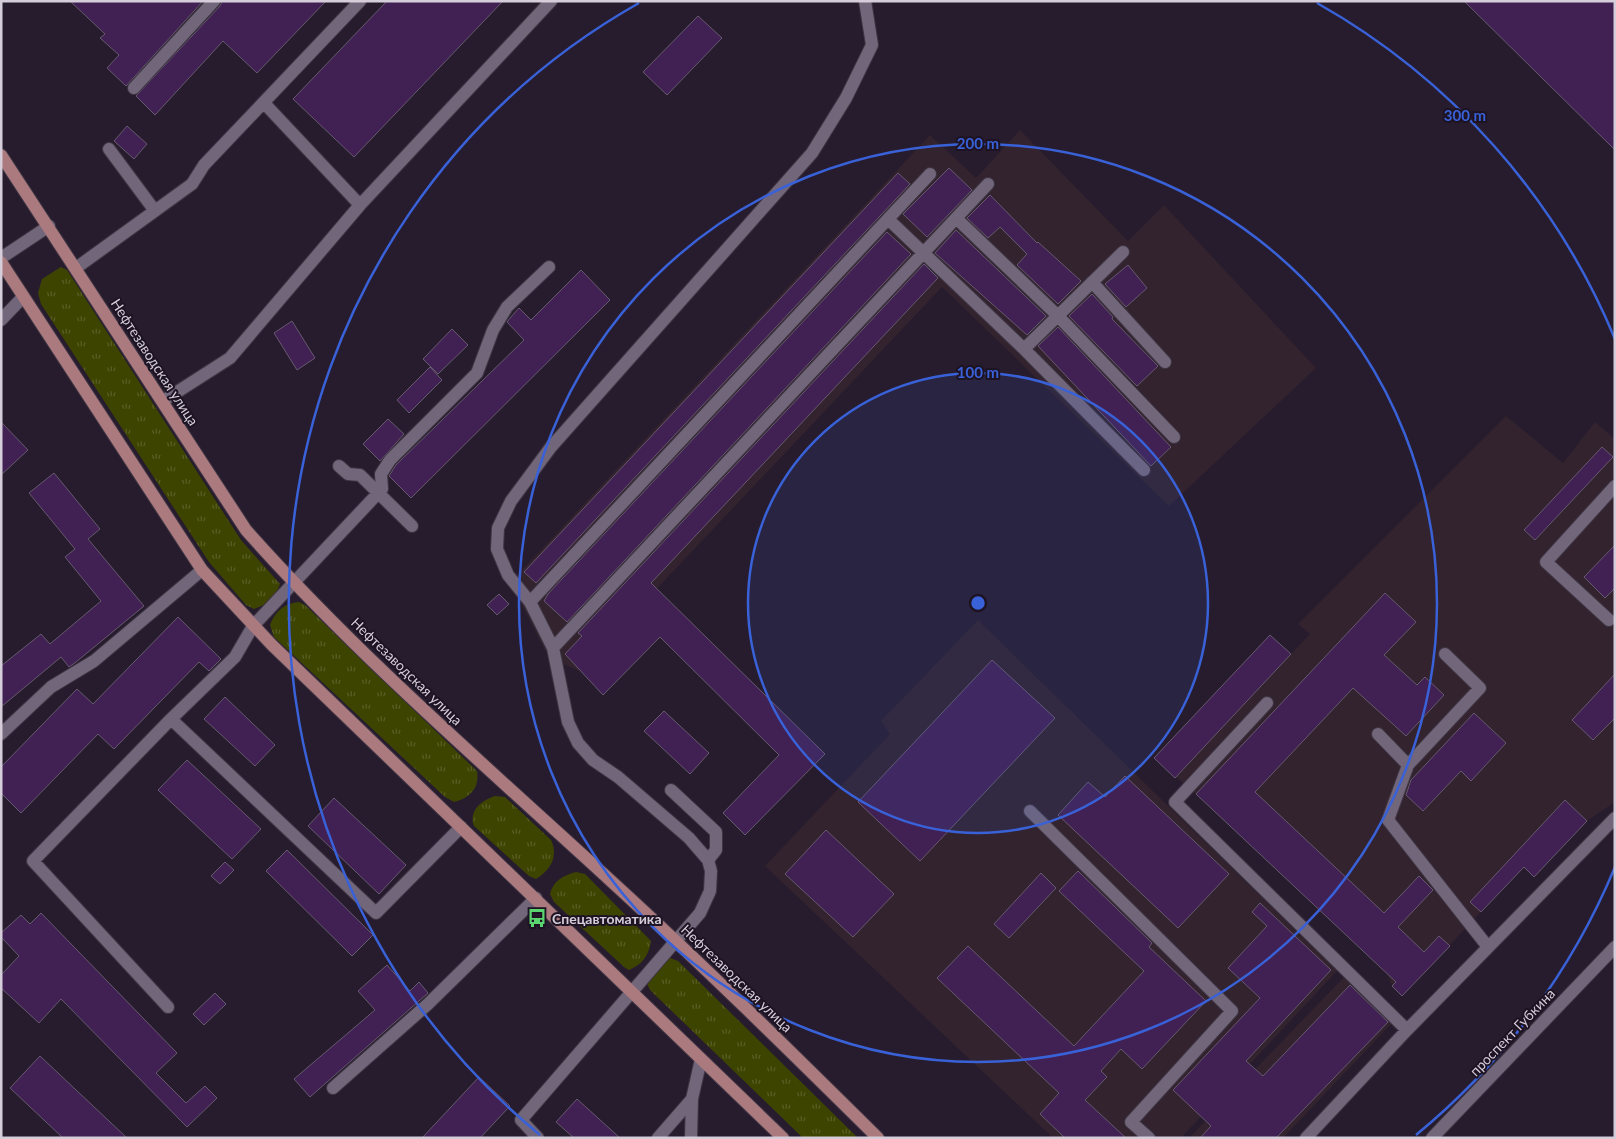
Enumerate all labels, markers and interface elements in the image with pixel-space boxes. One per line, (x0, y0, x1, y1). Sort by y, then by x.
text: 300 m (1444, 106, 1486, 124)
text: 200 m (957, 134, 999, 152)
street label: Нефтезаводская улица (108, 295, 202, 429)
text: 100 m (957, 363, 999, 381)
centre of rings (969, 594, 987, 612)
street label: Нефтезаводская улица (348, 614, 466, 728)
bus stop icon: Спецавтоматика (526, 907, 548, 929)
place label: Спецавтоматика (552, 910, 662, 927)
street label: Нефтезаводская улица (678, 921, 796, 1035)
street label: проспект Губкина (1466, 985, 1558, 1079)

